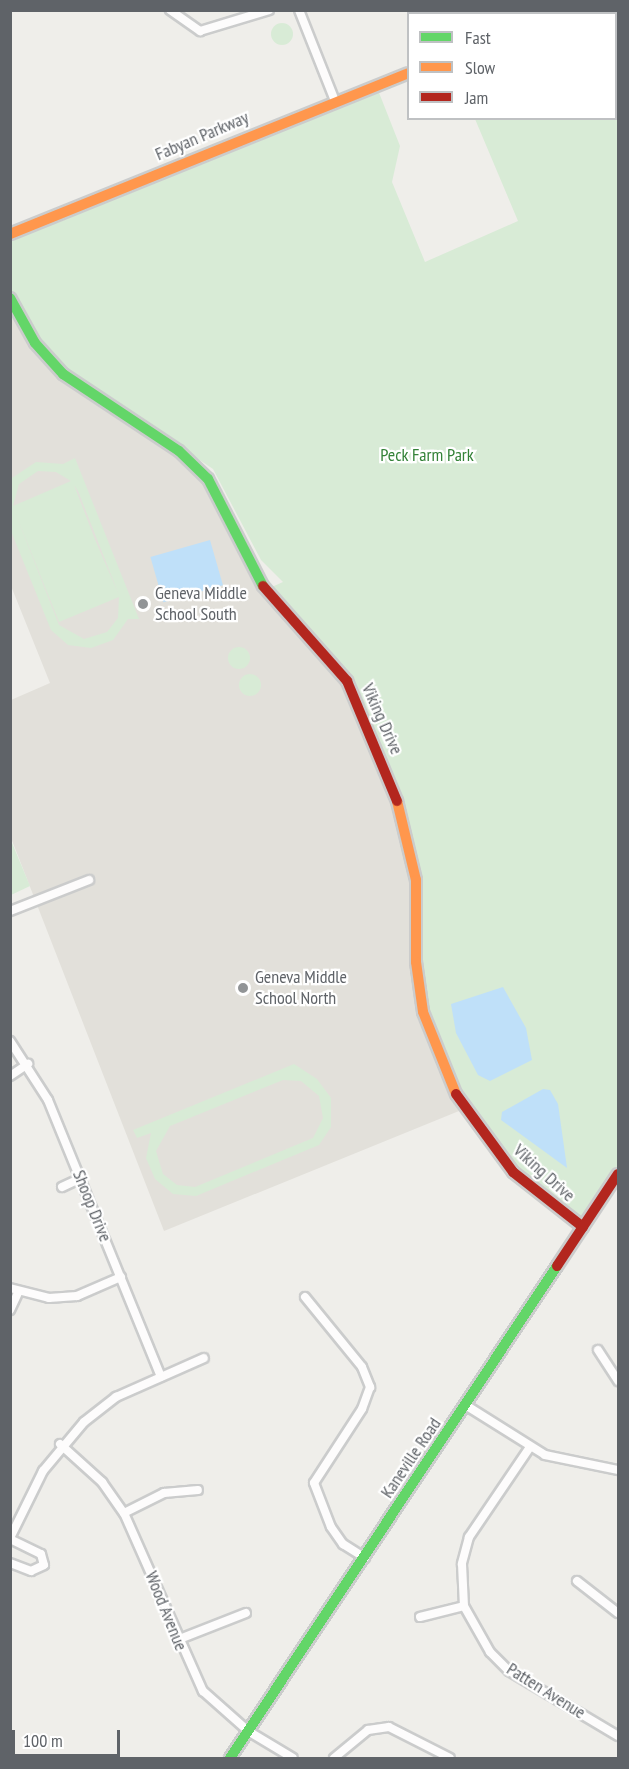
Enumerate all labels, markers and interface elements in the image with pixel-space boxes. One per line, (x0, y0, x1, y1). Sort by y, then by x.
legend (407, 12, 617, 120)
text: Fast (465, 26, 491, 49)
text: Slow (465, 56, 495, 79)
text: Jam (465, 86, 488, 109)
street label: Fabyan Parkway (152, 107, 252, 165)
park label: Peck Farm Park (380, 444, 474, 466)
place label: Geneva Middle School South (155, 583, 247, 626)
marker: Geneva Middle School South (136, 597, 150, 611)
street label: Viking Drive (357, 680, 407, 758)
place label: Geneva Middle School North (255, 967, 347, 1010)
marker: Geneva Middle School North (236, 981, 250, 995)
street label: Viking Drive (509, 1140, 579, 1206)
street label: Shoop Drive (68, 1167, 116, 1245)
street label: Kaneville Road (376, 1414, 446, 1502)
street label: Wood Avenue (140, 1568, 192, 1654)
street label: Patten Avenue (502, 1658, 590, 1724)
scale bar (15, 1718, 123, 1756)
text: 100 m (23, 1729, 63, 1752)

